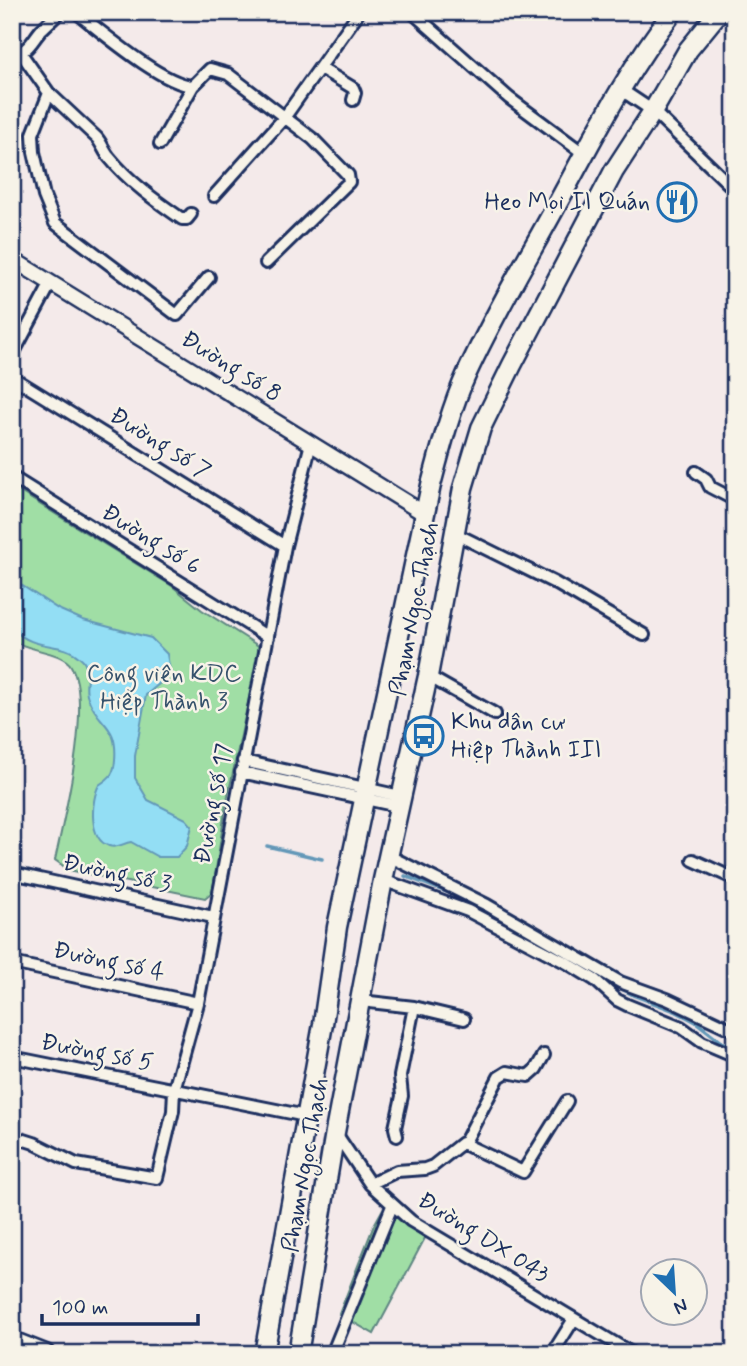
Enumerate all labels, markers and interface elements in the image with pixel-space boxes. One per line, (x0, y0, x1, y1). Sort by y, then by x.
restaurant icon: Heo Mọi II Quán (656, 181, 698, 223)
place label: Heo Mọi II Quán (484, 187, 650, 218)
street label: Đường số 8 (173, 324, 287, 413)
street label: Đường số 7 (102, 401, 216, 490)
street label: Đường số 6 (94, 497, 206, 585)
street label: Phạm Ngọc Thạch (383, 519, 449, 699)
park label: Công viên KDC Hiệp Thành 3 (87, 659, 241, 718)
place label: Khu dân cư Hiệp Thành III (451, 707, 602, 766)
bus stop icon: Khu dân cư Hiệp Thành III (403, 715, 445, 757)
street label: Đường số 17 (187, 741, 244, 867)
street label: Đường số 3 (59, 847, 174, 904)
street label: Đường số 4 (50, 935, 168, 992)
street label: Đường số 5 (38, 1027, 156, 1082)
street label: Phạm Ngọc Thạch (275, 1075, 339, 1255)
street label: Đường DX 043 (410, 1185, 555, 1293)
north arrow (638, 1258, 708, 1328)
scale bar (42, 1282, 198, 1326)
text: N (670, 1292, 692, 1320)
text: 100 m (52, 1294, 108, 1322)

